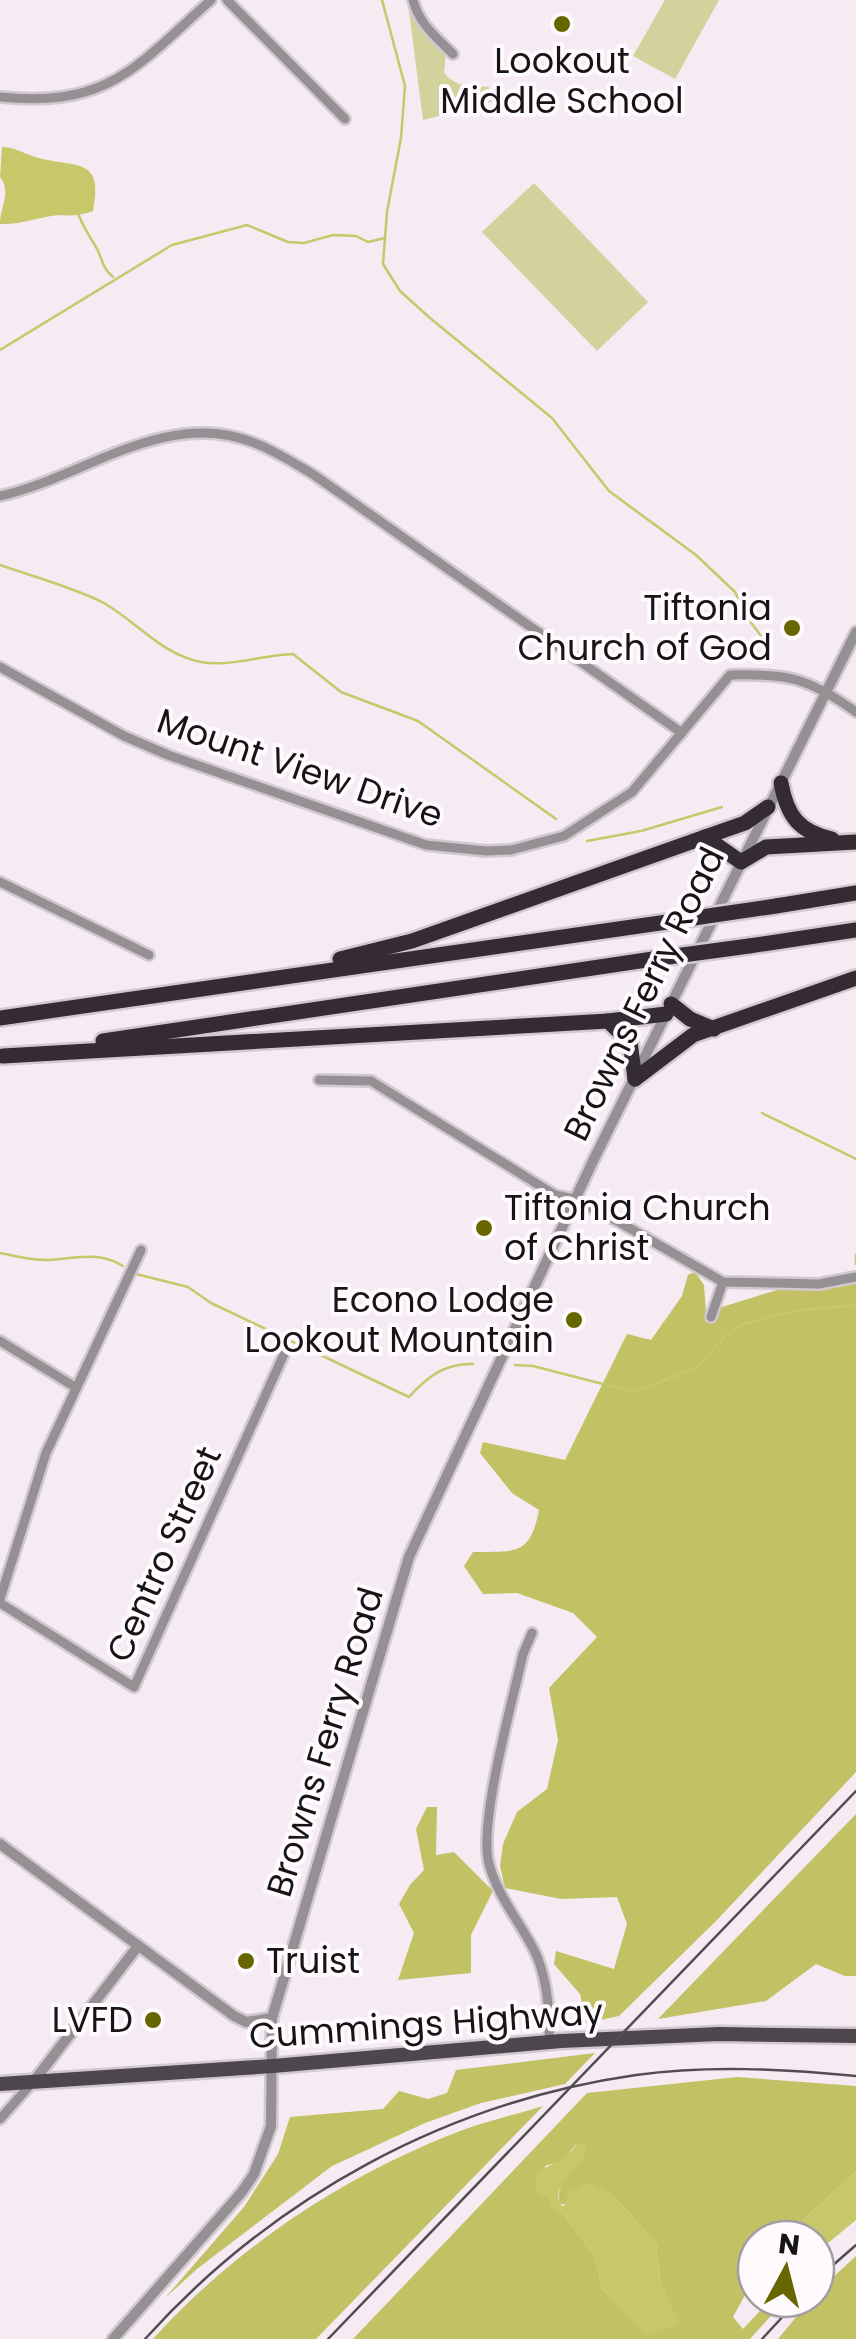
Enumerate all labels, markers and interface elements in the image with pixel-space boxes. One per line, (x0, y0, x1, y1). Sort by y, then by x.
marker: Lookout Middle School (551, 13, 573, 35)
place label: Lookout Middle School (440, 36, 684, 125)
place label: Tiftonia Church of God (518, 583, 772, 672)
marker: Tiftonia Church of God (781, 617, 803, 639)
street label: Mount View Drive (151, 696, 450, 839)
street label: Browns Ferry Road (551, 839, 736, 1149)
place label: Tiftonia Church of Christ (504, 1183, 771, 1272)
marker: Tiftonia Church of Christ (473, 1217, 495, 1239)
place label: Econo Lodge Lookout Mountain (244, 1275, 554, 1364)
marker: Econo Lodge Lookout Mountain (563, 1309, 585, 1331)
street label: Centro Street (94, 1438, 233, 1669)
street label: Browns Ferry Road (254, 1581, 395, 1903)
place label: Truist (266, 1936, 360, 1985)
marker: Truist (235, 1950, 257, 1972)
street label: Cummings Highway (247, 1987, 605, 2060)
place label: LVFD (52, 1995, 133, 2044)
marker: LVFD (142, 2009, 164, 2031)
north arrow (736, 2219, 836, 2319)
text: N (776, 2224, 802, 2265)

